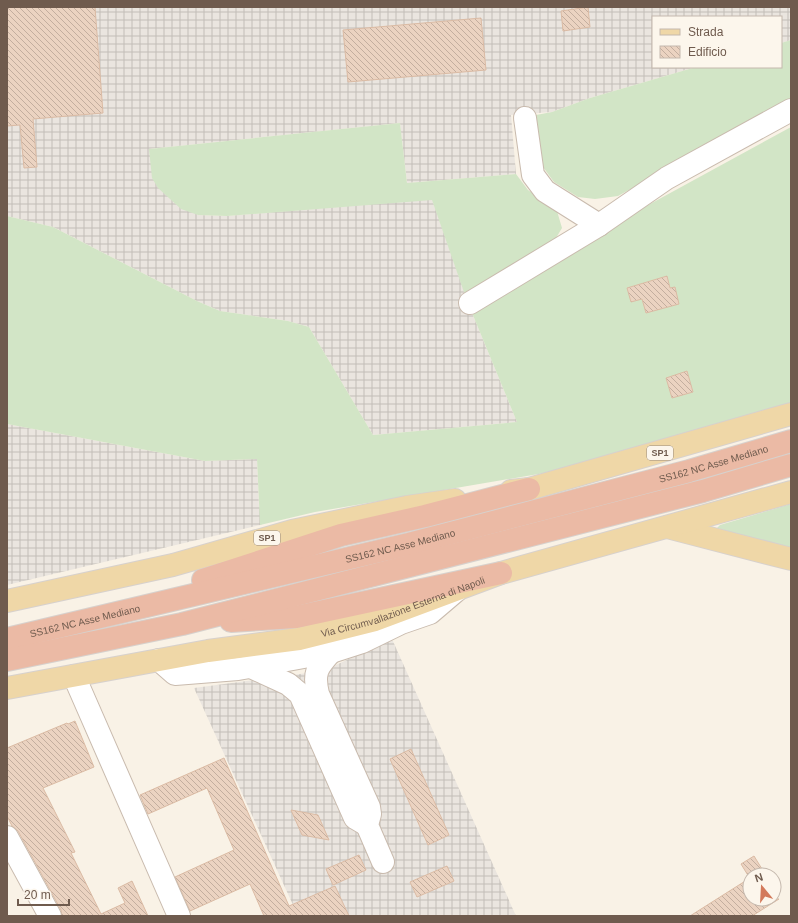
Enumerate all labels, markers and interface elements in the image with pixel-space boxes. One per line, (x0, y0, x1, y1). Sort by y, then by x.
legend (652, 16, 782, 68)
text: Strada (688, 25, 724, 39)
text: Edificio (688, 45, 727, 59)
street label: SS162 NC Asse Mediano (658, 442, 770, 484)
road number: SP1 (647, 446, 673, 460)
street label: SS162 NC Asse Mediano (344, 527, 457, 564)
road number: SP1 (254, 531, 280, 545)
street label: Via Circumvallazione Esterna di Napoli (320, 574, 486, 639)
street label: SS162 NC Asse Mediano (29, 602, 141, 639)
north arrow (742, 867, 782, 907)
text: N (753, 871, 765, 884)
scale bar (18, 881, 69, 907)
text: 20 m (24, 888, 51, 902)

